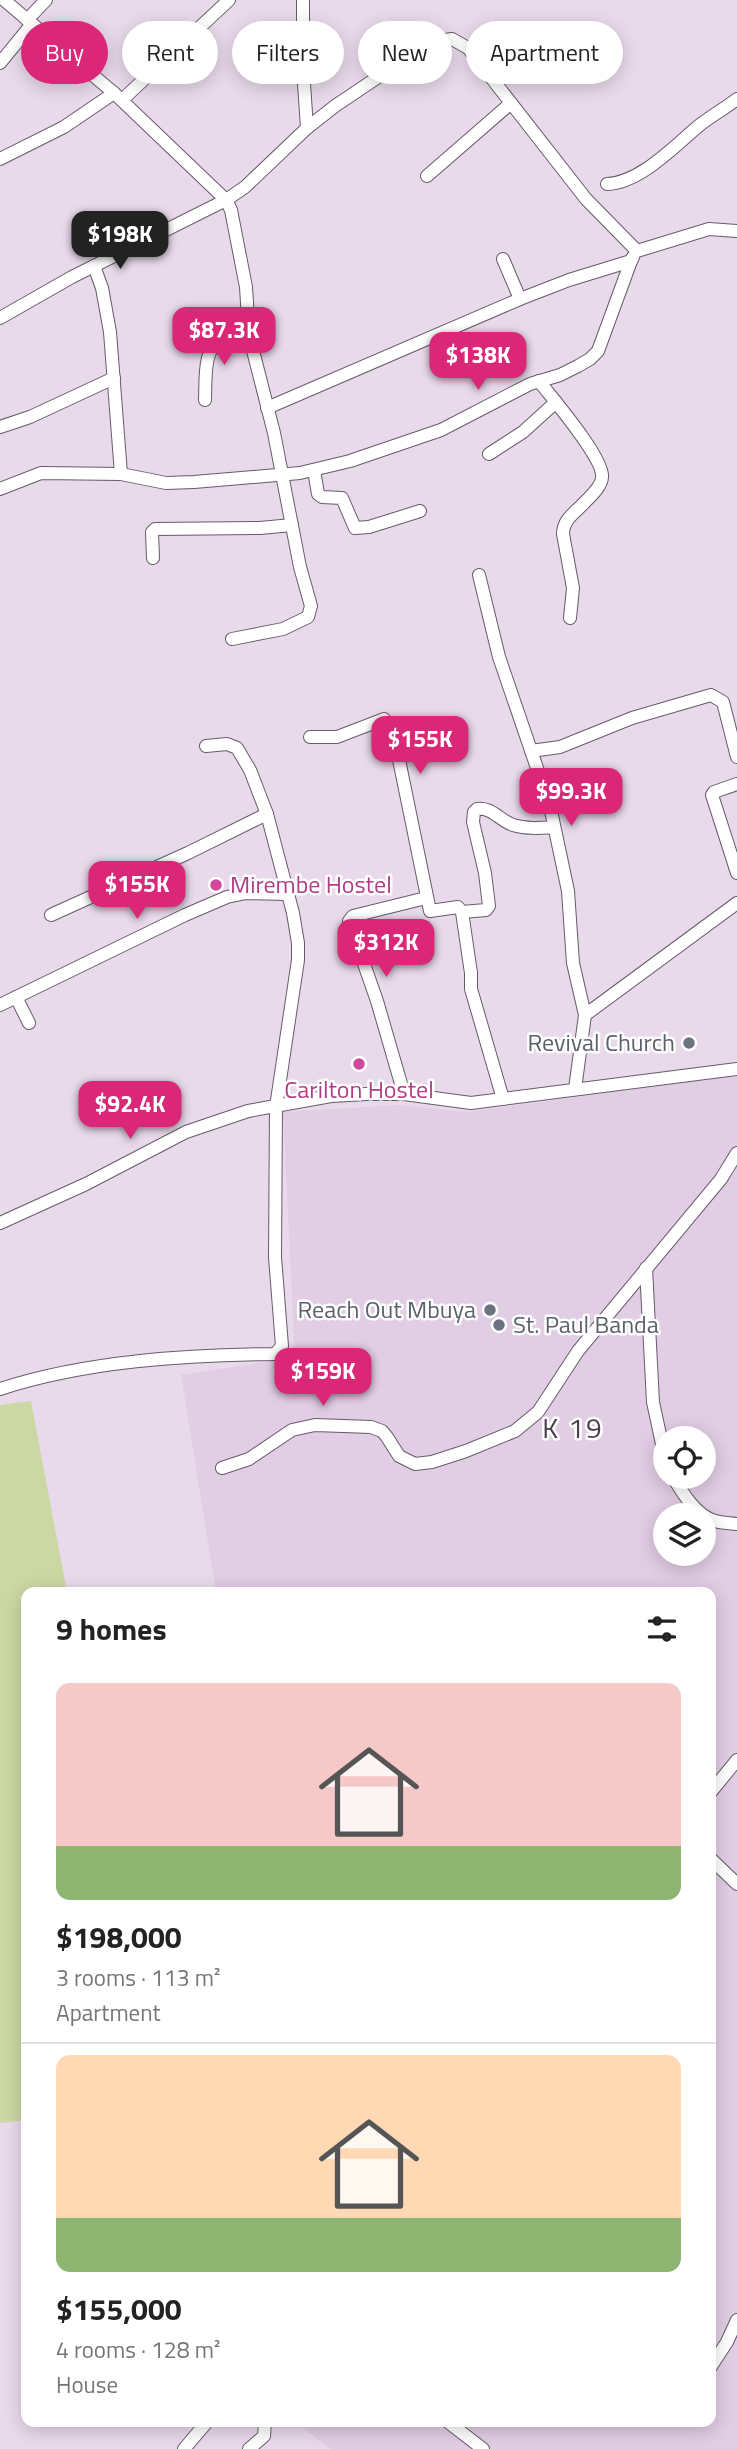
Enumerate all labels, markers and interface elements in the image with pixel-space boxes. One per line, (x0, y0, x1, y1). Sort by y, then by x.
chip: Buy (21, 21, 108, 84)
chip: Rent (122, 21, 218, 84)
chip: Filters (232, 21, 344, 84)
chip: New (358, 21, 452, 84)
chip: Apartment (466, 21, 623, 84)
pin: $198K (71, 212, 169, 271)
text: $198K (87, 216, 153, 251)
pin: $87.3K (167, 308, 281, 367)
text: $87.3K (188, 312, 260, 347)
pin: $138K (429, 332, 527, 392)
text: $138K (445, 337, 511, 372)
pin: $155K (371, 716, 469, 776)
text: $155K (387, 721, 453, 756)
pin: $99.3K (514, 768, 628, 828)
text: $99.3K (535, 773, 607, 808)
pin: $155K (88, 862, 186, 921)
text: $155K (104, 866, 170, 901)
place label: Mirembe Hostel (230, 866, 392, 902)
marker: Mirembe Hostel (208, 877, 224, 893)
pin: $312K (337, 920, 435, 979)
text: $312K (353, 924, 419, 959)
place label: Revival Church (527, 1024, 675, 1060)
marker: Revival Church (681, 1035, 697, 1051)
marker: Carilton Hostel (351, 1056, 367, 1072)
place label: Carilton Hostel (284, 1071, 434, 1107)
pin: $92.4K (73, 1082, 187, 1141)
text: $92.4K (94, 1086, 166, 1121)
place label: Reach Out Mbuya (297, 1291, 476, 1327)
marker: Reach Out Mbuya (482, 1302, 498, 1318)
place label: St. Paul Banda (513, 1306, 659, 1342)
marker: St. Paul Banda (491, 1317, 507, 1333)
pin: $159K (274, 1348, 372, 1408)
text: $159K (290, 1353, 356, 1388)
district label: K 19 (542, 1406, 604, 1449)
map controls (653, 1426, 716, 1566)
button: locate (653, 1426, 716, 1489)
button: layers (653, 1503, 716, 1566)
text: 9 homes (56, 1606, 167, 1652)
icon: filters (643, 1610, 681, 1648)
icon: home (306, 1729, 432, 1855)
text: $198,000 (56, 1914, 182, 1960)
text: 3 rooms · 113 m² (56, 1960, 220, 1995)
text: Apartment (56, 1995, 161, 2030)
icon: home (306, 2101, 432, 2227)
text: $155,000 (56, 2286, 182, 2332)
text: 4 rooms · 128 m² (56, 2332, 220, 2367)
text: House (56, 2367, 118, 2402)

